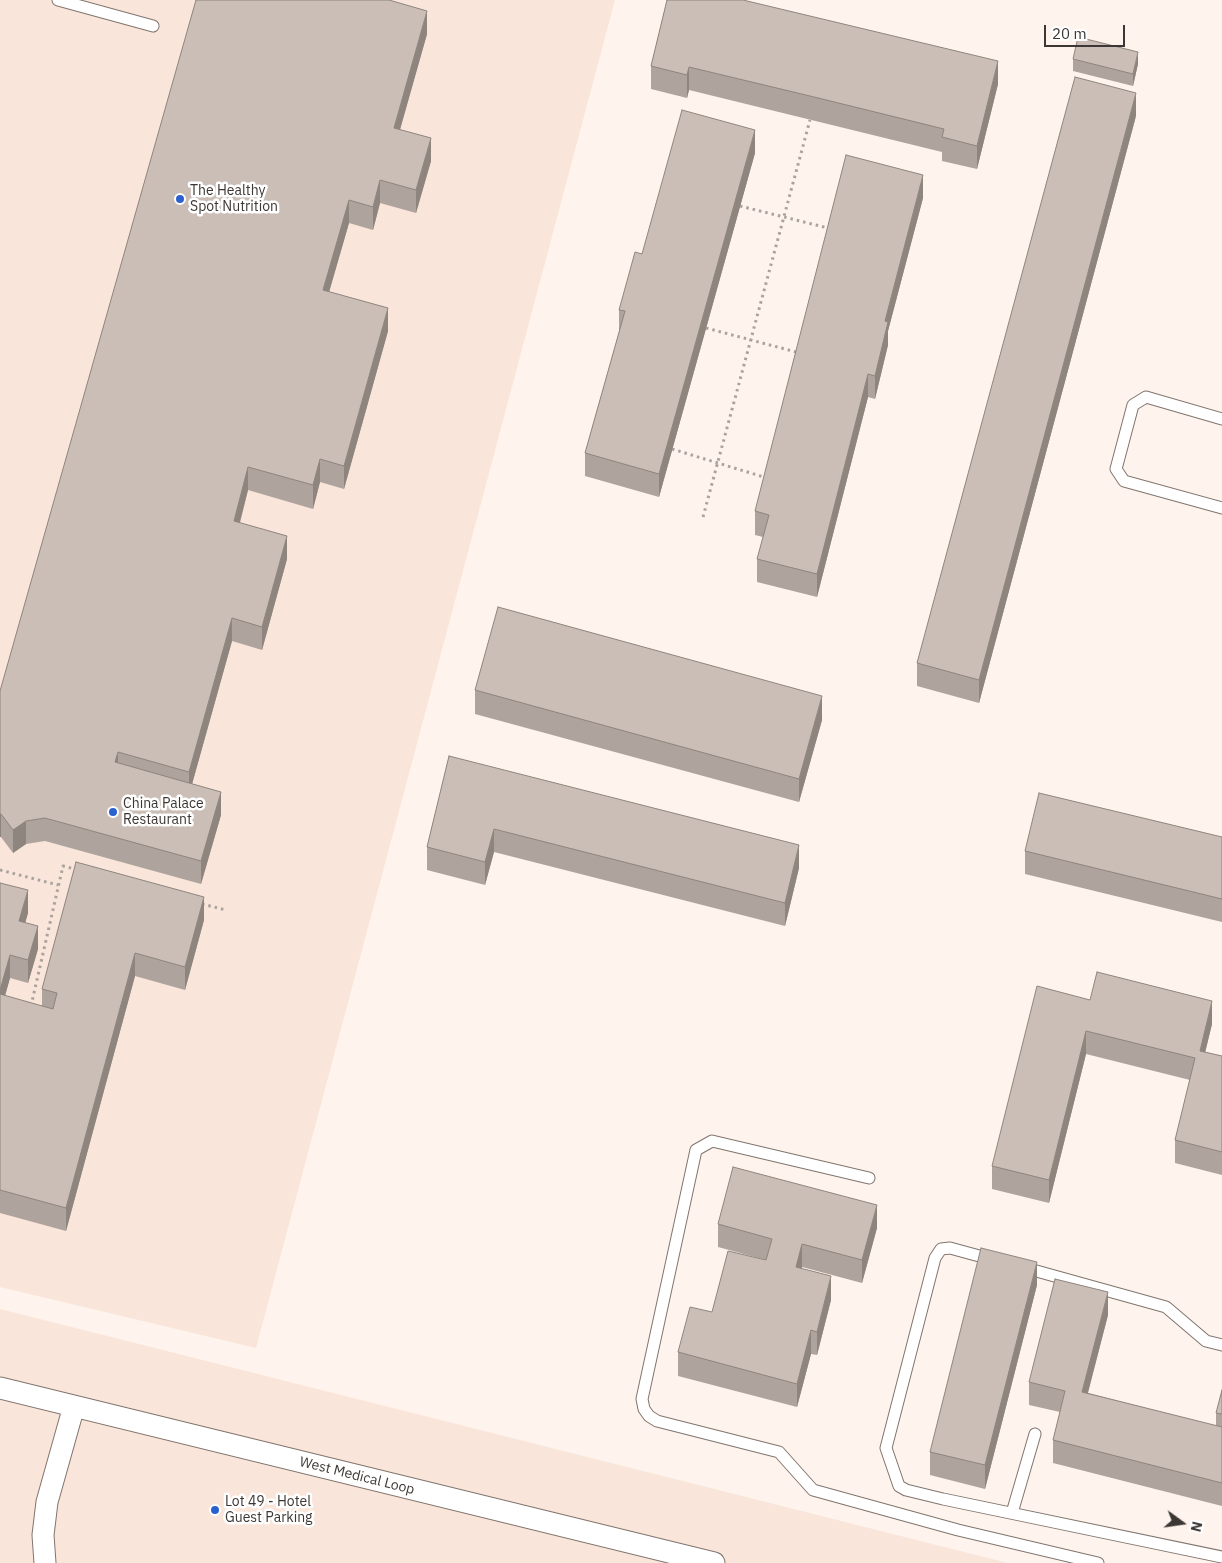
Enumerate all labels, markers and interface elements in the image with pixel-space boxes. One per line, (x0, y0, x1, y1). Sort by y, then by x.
scale bar (1047, 15, 1128, 47)
text: 20 m (1052, 24, 1087, 43)
place label: The Healthy Spot Nutrition (190, 183, 278, 216)
marker: The Healthy Spot Nutrition (174, 193, 186, 205)
place label: China Palace Restaurant (123, 796, 204, 829)
marker: China Palace Restaurant (107, 806, 119, 818)
street label: West Medical Loop (298, 1454, 416, 1498)
place label: Lot 49 - Hotel Guest Parking (225, 1494, 312, 1526)
north arrow (1157, 1498, 1207, 1548)
marker: Lot 49 - Hotel Guest Parking (209, 1504, 221, 1516)
text: N (1187, 1520, 1207, 1534)

